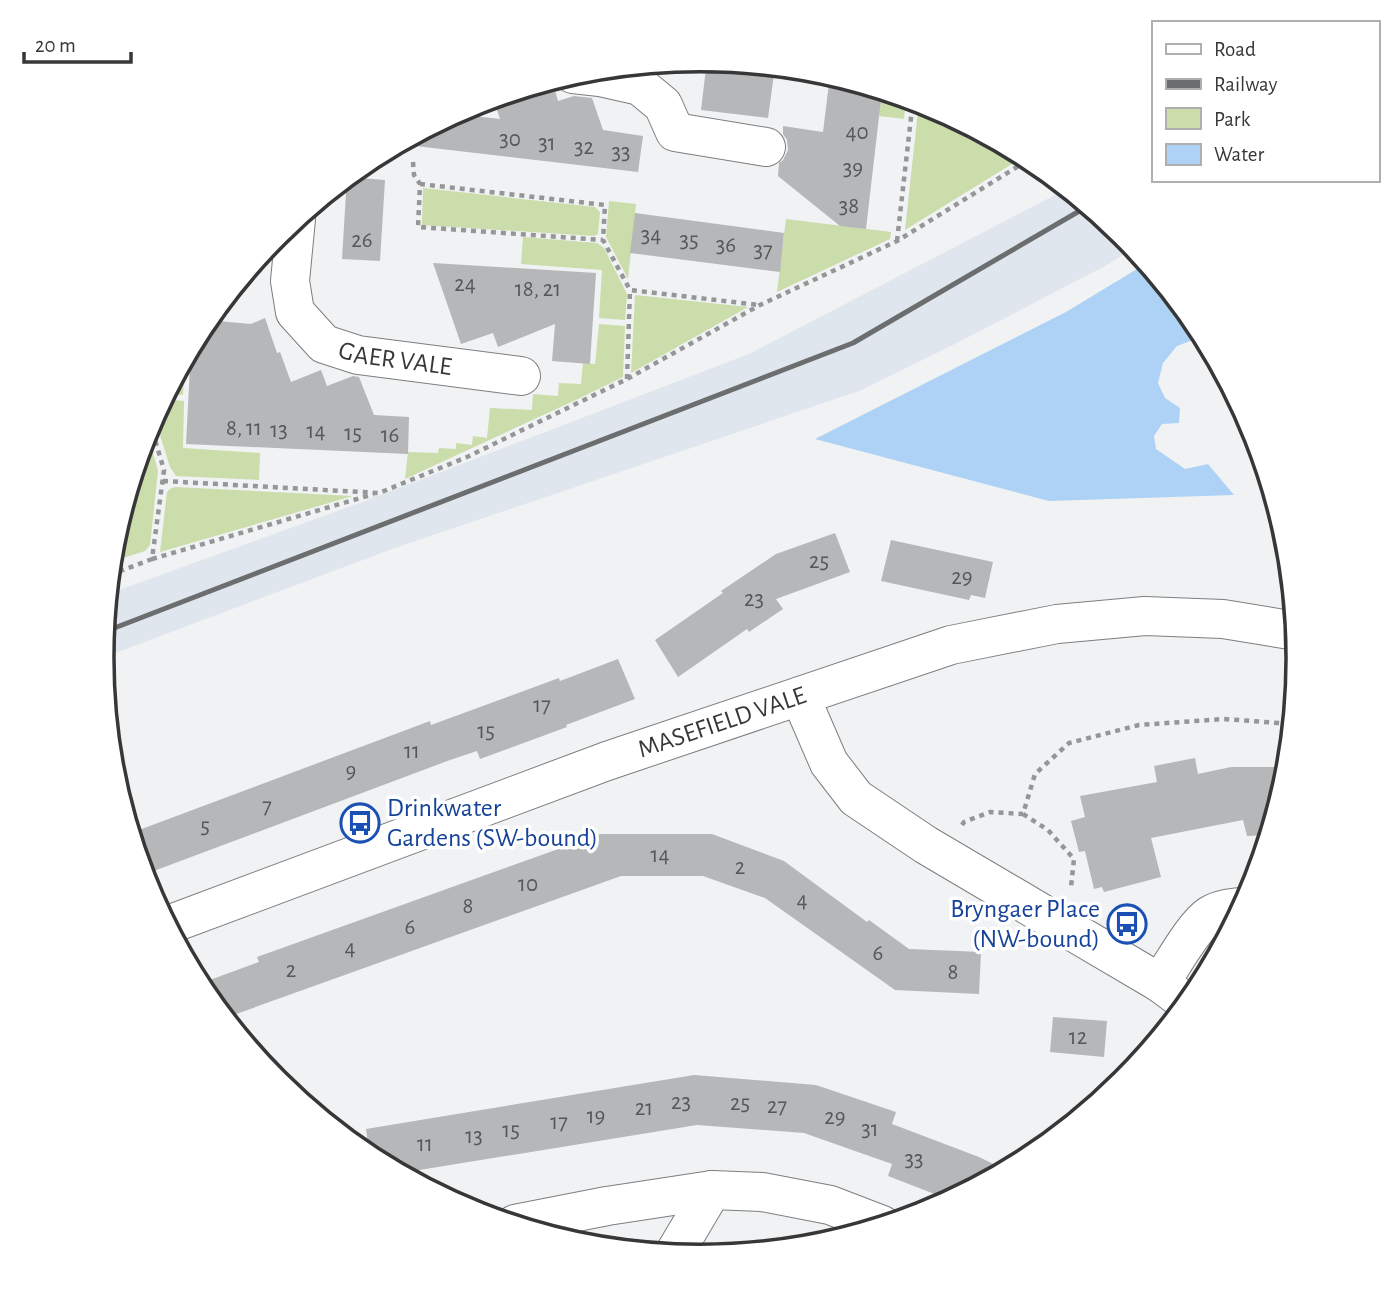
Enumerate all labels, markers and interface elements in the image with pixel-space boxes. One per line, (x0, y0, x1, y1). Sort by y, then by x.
scale bar (24, 21, 131, 65)
legend (1152, 21, 1379, 182)
text: 20 m (35, 35, 76, 56)
text: Road (1214, 39, 1256, 60)
text: Railway (1214, 74, 1277, 95)
text: Park (1214, 109, 1251, 130)
house number: 40 (845, 121, 869, 144)
house number: 30 (499, 128, 521, 151)
house number: 31 (538, 132, 556, 155)
house number: 32 (574, 136, 594, 159)
house number: 33 (612, 141, 630, 164)
text: Water (1214, 144, 1264, 165)
house number: 39 (843, 157, 863, 180)
house number: 38 (839, 195, 859, 218)
house number: 34 (641, 224, 661, 247)
house number: 26 (351, 229, 373, 252)
house number: 35 (679, 229, 699, 252)
house number: 36 (716, 234, 736, 257)
house number: 37 (753, 239, 773, 262)
house number: 24 (454, 273, 476, 296)
house number: 18, 21 (515, 278, 561, 301)
street label: GAER VALE (335, 337, 454, 380)
house number: 8, 11 (226, 417, 262, 440)
house number: 13 (270, 419, 288, 442)
house number: 14 (307, 420, 325, 443)
house number: 15 (344, 422, 362, 445)
house number: 16 (381, 424, 399, 447)
house number: 25 (809, 550, 829, 573)
house number: 29 (951, 566, 973, 589)
house number: 23 (744, 588, 764, 611)
street label: MASEFIELD VALE (635, 682, 809, 763)
house number: 17 (533, 694, 551, 717)
house number: 15 (477, 720, 495, 743)
house number: 11 (404, 740, 420, 763)
house number: 9 (346, 760, 356, 783)
house number: 7 (262, 795, 272, 818)
place label: Drinkwater Gardens (SW-bound) (387, 795, 598, 851)
bus stop icon: Drinkwater Gardens (SW-bound) (339, 802, 381, 844)
house number: 5 (200, 815, 210, 838)
house number: 14 (651, 844, 669, 867)
house number: 2 (735, 856, 745, 879)
house number: 10 (518, 873, 538, 896)
house number: 4 (796, 889, 808, 912)
house number: 8 (463, 895, 473, 918)
place label: Bryngaer Place (NW-bound) (950, 896, 1100, 952)
bus stop icon: Bryngaer Place (NW-bound) (1106, 903, 1148, 945)
house number: 6 (405, 916, 415, 939)
house number: 4 (344, 937, 356, 960)
house number: 6 (873, 942, 883, 965)
house number: 2 (286, 959, 296, 982)
house number: 8 (948, 961, 958, 984)
house number: 12 (1069, 1026, 1087, 1049)
house number: 23 (671, 1091, 691, 1114)
house number: 25 (730, 1092, 750, 1115)
house number: 27 (767, 1095, 787, 1118)
house number: 21 (635, 1097, 653, 1120)
house number: 19 (587, 1105, 605, 1128)
house number: 29 (824, 1106, 846, 1129)
house number: 17 (550, 1111, 568, 1134)
house number: 31 (861, 1118, 879, 1141)
house number: 15 (502, 1119, 520, 1142)
house number: 13 (465, 1125, 483, 1148)
house number: 11 (417, 1133, 433, 1156)
house number: 33 (905, 1148, 923, 1171)

